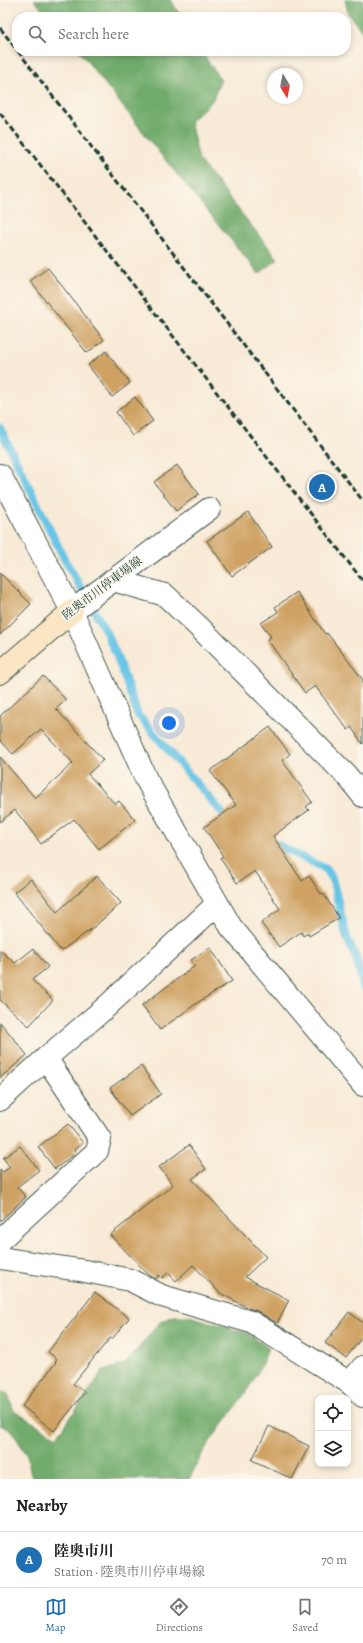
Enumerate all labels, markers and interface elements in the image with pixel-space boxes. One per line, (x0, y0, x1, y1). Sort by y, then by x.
search box (12, 12, 351, 56)
icon: search (26, 23, 48, 45)
text: Search here (58, 24, 129, 44)
north arrow (267, 68, 303, 104)
pin: A (309, 472, 335, 502)
street label: 陸奥市川停車場線 (59, 553, 145, 623)
your location (159, 713, 179, 733)
map controls (315, 1395, 351, 1467)
button: locate (315, 1395, 351, 1431)
button: layers (315, 1431, 351, 1467)
text: Nearby (16, 1494, 67, 1517)
text: 陸奥市川 (54, 1541, 114, 1561)
text: A (25, 1551, 33, 1568)
text: 70 m (321, 1551, 347, 1568)
text: Station · 陸奥市川停車場線 (54, 1563, 205, 1580)
tab: Map (45, 1596, 67, 1635)
tab: Directions (156, 1596, 203, 1635)
tab: Saved (292, 1596, 318, 1635)

